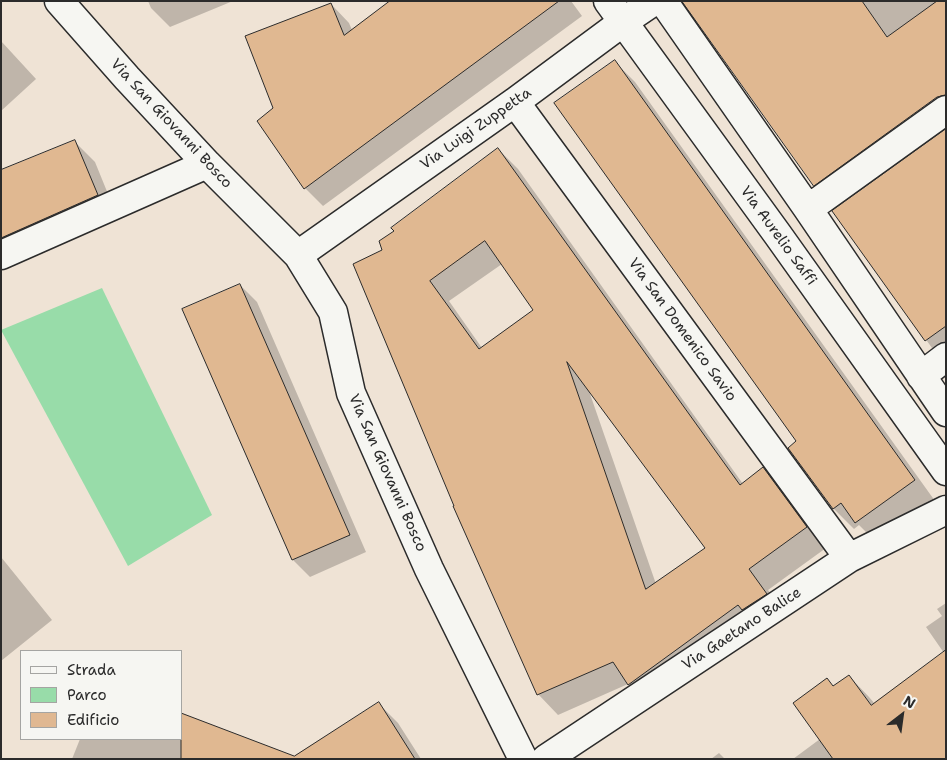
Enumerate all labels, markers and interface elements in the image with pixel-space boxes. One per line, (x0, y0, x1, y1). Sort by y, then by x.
street label: Via San Giovanni Bosco (106, 56, 236, 192)
street label: Via Luigi Zuppetta (417, 84, 535, 174)
street label: Via Aurelio Saffi (736, 183, 820, 289)
street label: Via San Domenico Savio (624, 255, 740, 405)
street label: Via San Giovanni Bosco (344, 391, 430, 555)
street label: Via Gaetano Balice (679, 584, 805, 674)
legend (20, 650, 182, 740)
text: Strada (67, 660, 116, 680)
text: Parco (67, 685, 107, 705)
north arrow (877, 690, 927, 740)
text: N (900, 691, 919, 713)
text: Edificio (67, 710, 119, 730)

